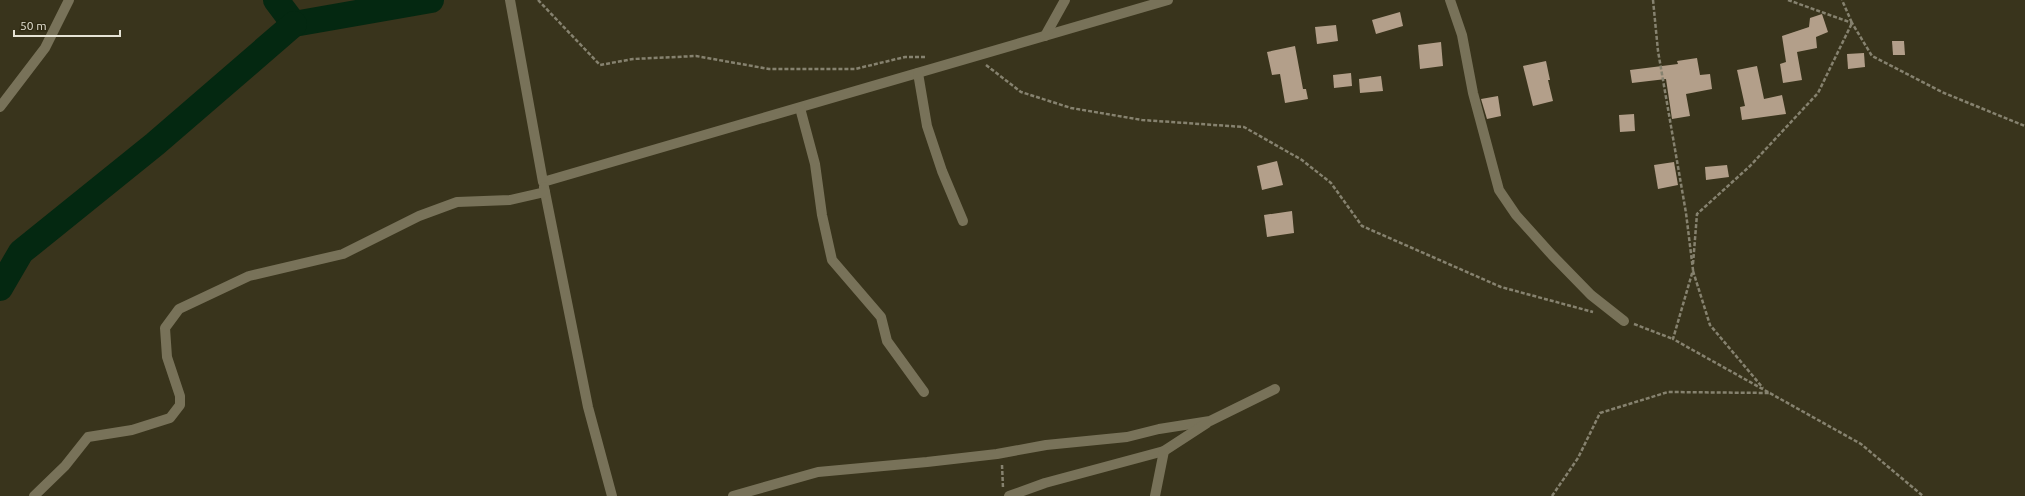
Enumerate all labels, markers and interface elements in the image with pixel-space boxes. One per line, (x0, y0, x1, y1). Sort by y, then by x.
scale bar (14, 12, 120, 38)
text: 50 m (20, 19, 47, 32)

